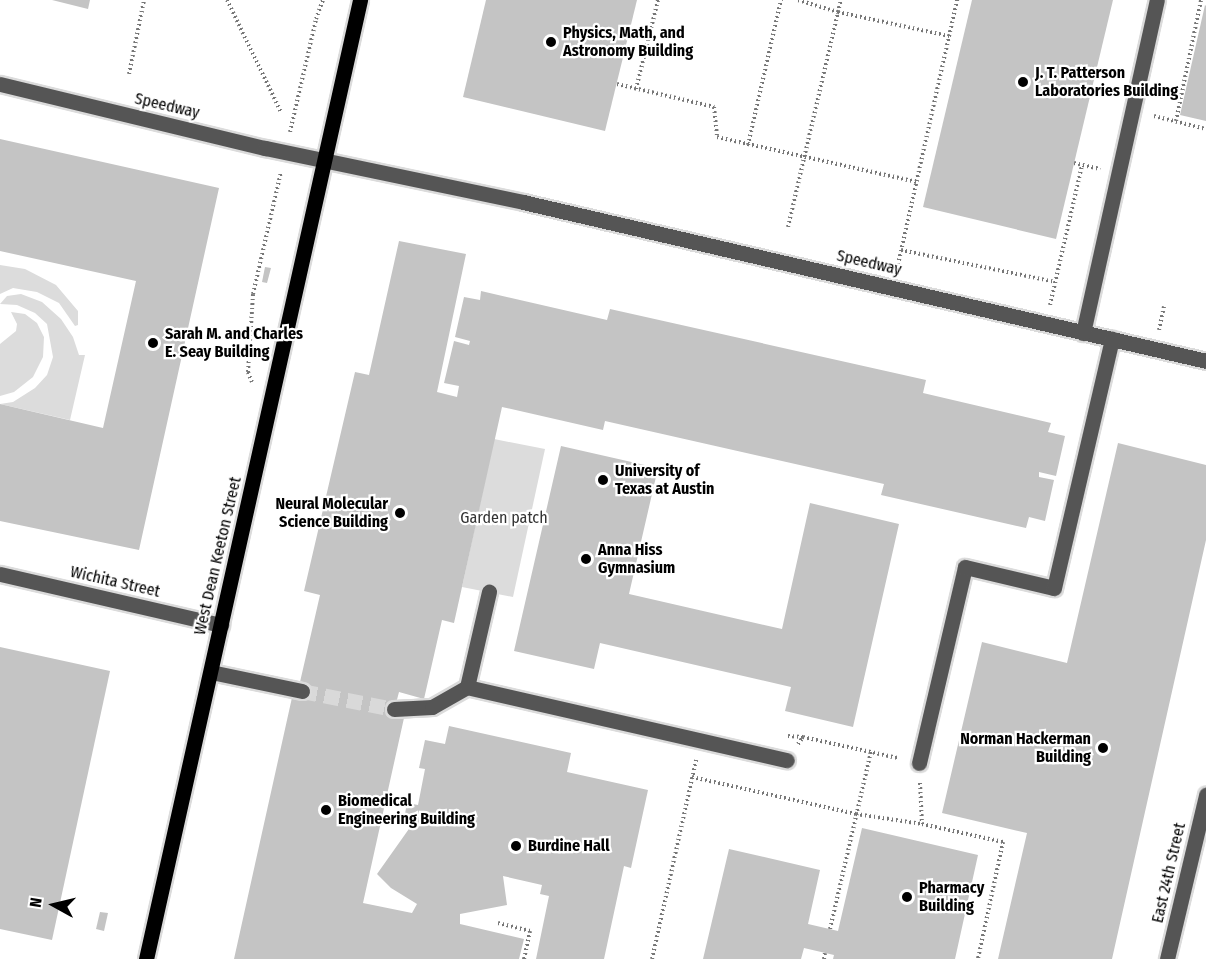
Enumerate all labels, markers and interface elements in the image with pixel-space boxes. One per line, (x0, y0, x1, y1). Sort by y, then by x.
place label: Physics, Math, and Astronomy Building (563, 23, 693, 61)
marker: Physics, Math, and Astronomy Building (544, 35, 558, 49)
place label: J. T. Patterson Laboratories Building (1035, 63, 1178, 101)
marker: J. T. Patterson Laboratories Building (1016, 75, 1030, 89)
street label: Speedway (133, 89, 201, 123)
street label: Speedway (835, 246, 903, 280)
place label: Sarah M. and Charles E. Seay Building (165, 324, 303, 362)
marker: Sarah M. and Charles E. Seay Building (146, 336, 160, 350)
place label: University of Texas at Austin (615, 461, 714, 499)
marker: University of Texas at Austin (596, 473, 610, 487)
street label: West Dean Keeton Street (190, 475, 246, 637)
place label: Neural Molecular Science Building (275, 494, 388, 532)
marker: Neural Molecular Science Building (393, 506, 407, 520)
park label: Garden patch (460, 508, 548, 528)
place label: Anna Hiss Gymnasium (598, 540, 675, 578)
marker: Anna Hiss Gymnasium (579, 552, 593, 566)
street label: Wichita Street (68, 562, 162, 602)
place label: Norman Hackerman Building (960, 729, 1091, 767)
marker: Norman Hackerman Building (1096, 741, 1110, 755)
place label: Biomedical Engineering Building (338, 791, 475, 829)
marker: Biomedical Engineering Building (319, 803, 333, 817)
street label: East 24th Street (1148, 821, 1190, 925)
place label: Burdine Hall (528, 836, 610, 856)
marker: Burdine Hall (509, 839, 523, 853)
north arrow (24, 875, 84, 935)
place label: Pharmacy Building (919, 878, 984, 916)
marker: Pharmacy Building (900, 890, 914, 904)
text: N (26, 896, 46, 908)

